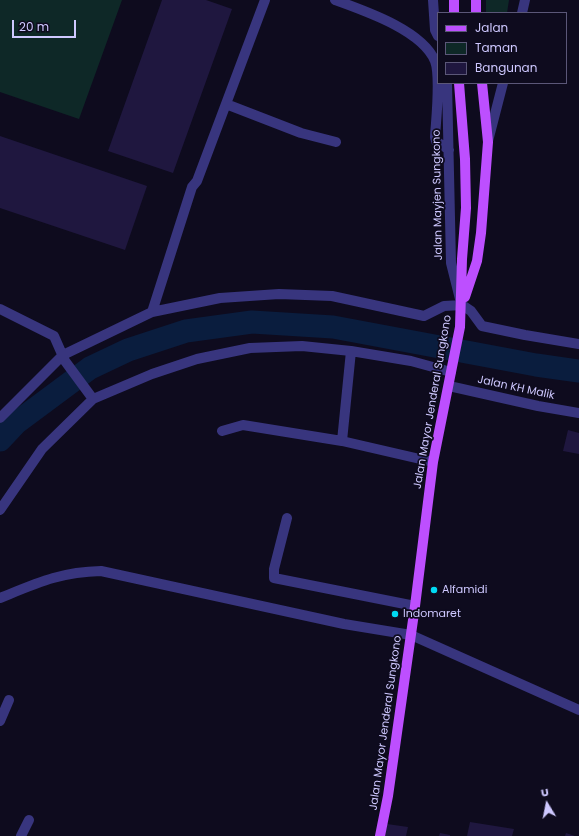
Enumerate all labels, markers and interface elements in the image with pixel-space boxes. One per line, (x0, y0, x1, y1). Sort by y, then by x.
scale bar (14, 12, 78, 38)
legend (437, 12, 567, 84)
text: 20 m (19, 18, 49, 35)
text: Jalan (475, 19, 508, 36)
text: Taman (475, 39, 518, 56)
text: Bangunan (475, 59, 537, 76)
street label: Jalan Mayjen Sungkono (430, 130, 446, 260)
street label: Jalan Mayor Jenderal Sungkono (411, 314, 455, 490)
street label: Jalan KH Malik (476, 373, 556, 403)
place label: Alfamidi (442, 583, 487, 597)
marker: Alfamidi (429, 585, 439, 595)
place label: Indomaret (403, 607, 461, 621)
marker: Indomaret (390, 609, 400, 619)
street label: Jalan Mayor Jenderal Sungkono (367, 635, 405, 811)
north arrow (527, 784, 567, 824)
text: U (540, 784, 550, 801)

